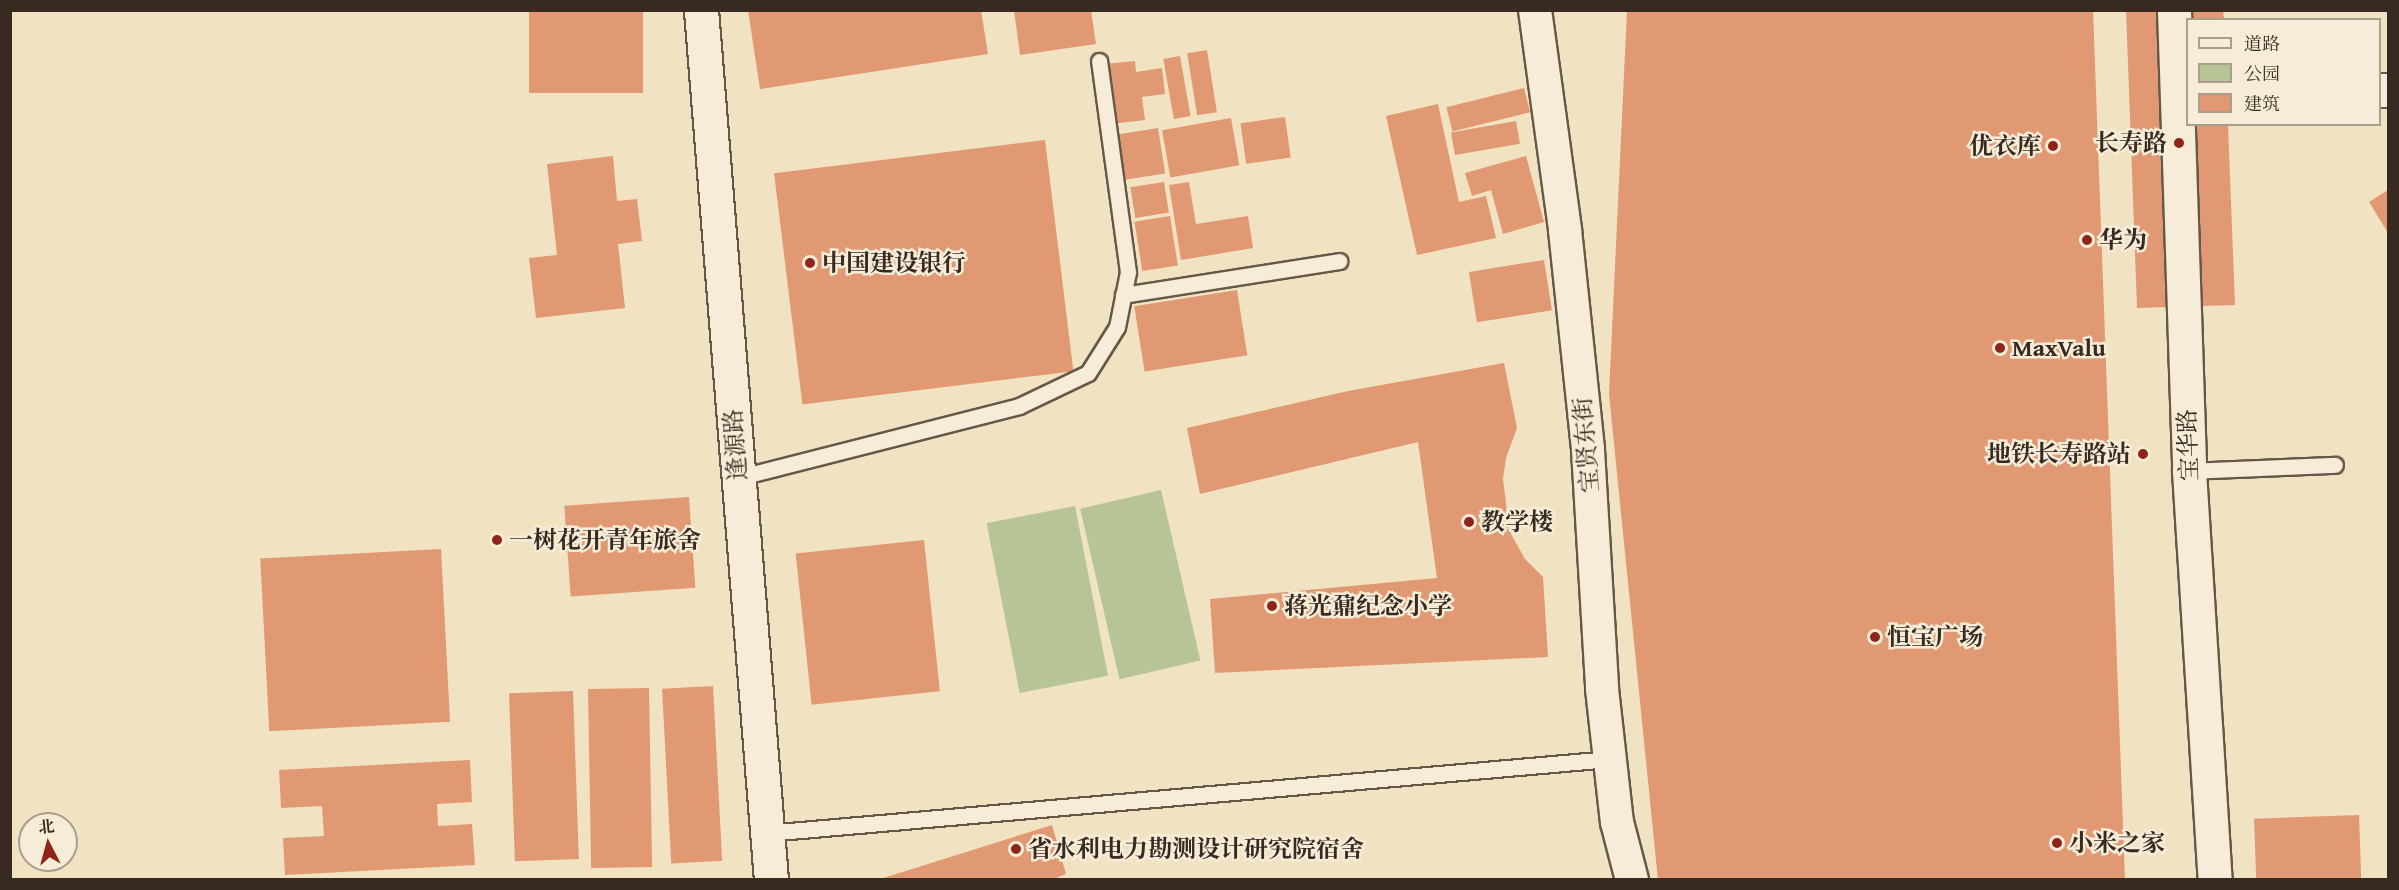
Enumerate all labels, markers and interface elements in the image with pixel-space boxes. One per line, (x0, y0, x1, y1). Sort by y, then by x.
legend (2186, 18, 2381, 126)
text: 道路 (2244, 30, 2280, 57)
text: 公园 (2244, 60, 2280, 87)
text: 建筑 (2244, 90, 2280, 117)
place label: 长寿路 (2095, 129, 2167, 157)
place label: 优衣库 (1969, 132, 2041, 160)
marker: 长寿路 (2172, 136, 2186, 150)
marker: 优衣库 (2046, 139, 2060, 153)
place label: 华为 (2099, 226, 2147, 254)
marker: 华为 (2080, 233, 2094, 247)
place label: 中国建设银行 (822, 249, 966, 277)
marker: 中国建设银行 (803, 256, 817, 270)
place label: MaxValu (2012, 334, 2106, 362)
marker: MaxValu (1993, 341, 2007, 355)
street label: 宝贤东街 (1567, 396, 1605, 494)
street label: 逢源路 (718, 408, 752, 482)
street label: 宝华路 (2172, 409, 2204, 481)
place label: 地铁长寿路站 (1987, 440, 2131, 468)
marker: 地铁长寿路站 (2136, 447, 2150, 461)
place label: 教学楼 (1481, 508, 1553, 536)
marker: 教学楼 (1462, 515, 1476, 529)
place label: 一树花开青年旅舍 (509, 526, 701, 554)
marker: 一树花开青年旅舍 (490, 533, 504, 547)
place label: 蒋光鼐纪念小学 (1284, 592, 1452, 620)
marker: 蒋光鼐纪念小学 (1265, 599, 1279, 613)
place label: 恒宝广场 (1887, 623, 1983, 651)
marker: 恒宝广场 (1868, 630, 1882, 644)
north arrow (18, 812, 78, 872)
text: 北 (37, 813, 56, 839)
place label: 小米之家 (2069, 829, 2165, 857)
place label: 省水利电力勘测设计研究院宿舍 (1028, 835, 1364, 863)
marker: 小米之家 (2050, 836, 2064, 850)
marker: 省水利电力勘测设计研究院宿舍 (1009, 842, 1023, 856)

